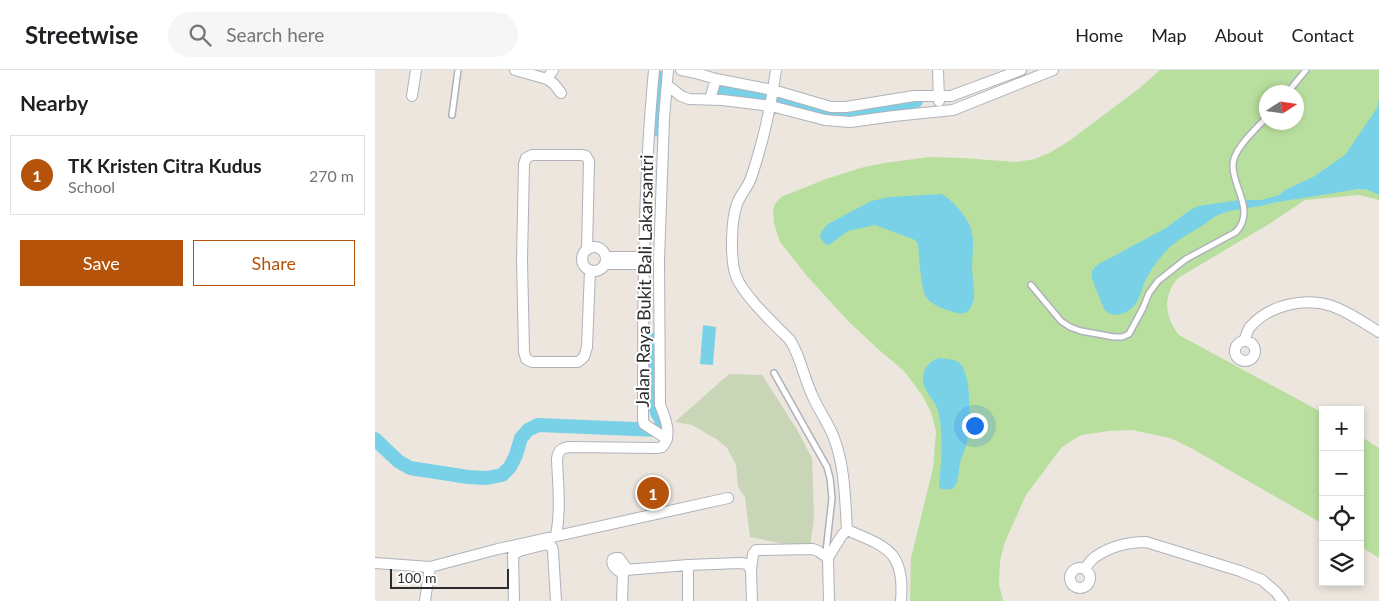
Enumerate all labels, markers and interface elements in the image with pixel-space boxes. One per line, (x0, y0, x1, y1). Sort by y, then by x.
search box (168, 12, 518, 57)
text: Streetwise (25, 20, 138, 49)
icon: search (186, 21, 214, 49)
text: Search here (226, 23, 324, 46)
text: Home (1075, 24, 1123, 46)
text: Map (1151, 24, 1187, 46)
text: About (1215, 24, 1264, 46)
text: Contact (1292, 24, 1354, 46)
north arrow (1259, 85, 1304, 130)
text: Nearby (20, 90, 88, 115)
text: TK Kristen Citra Kudus (68, 154, 262, 177)
street label: Jalan Raya Bukit Bali Lakarsantri (631, 154, 657, 408)
text: 1 (32, 166, 42, 185)
text: 270 m (309, 166, 354, 185)
text: School (68, 177, 115, 196)
button: Save (20, 240, 183, 286)
button: Share (193, 240, 355, 286)
map controls (1319, 406, 1364, 586)
button: + (1319, 406, 1364, 451)
your location (962, 413, 988, 439)
button: − (1319, 451, 1364, 496)
pin: 1 (637, 474, 669, 512)
button: locate (1319, 496, 1364, 541)
button: layers (1319, 541, 1364, 586)
scale bar (390, 566, 509, 589)
text: 100 m (397, 569, 436, 586)

